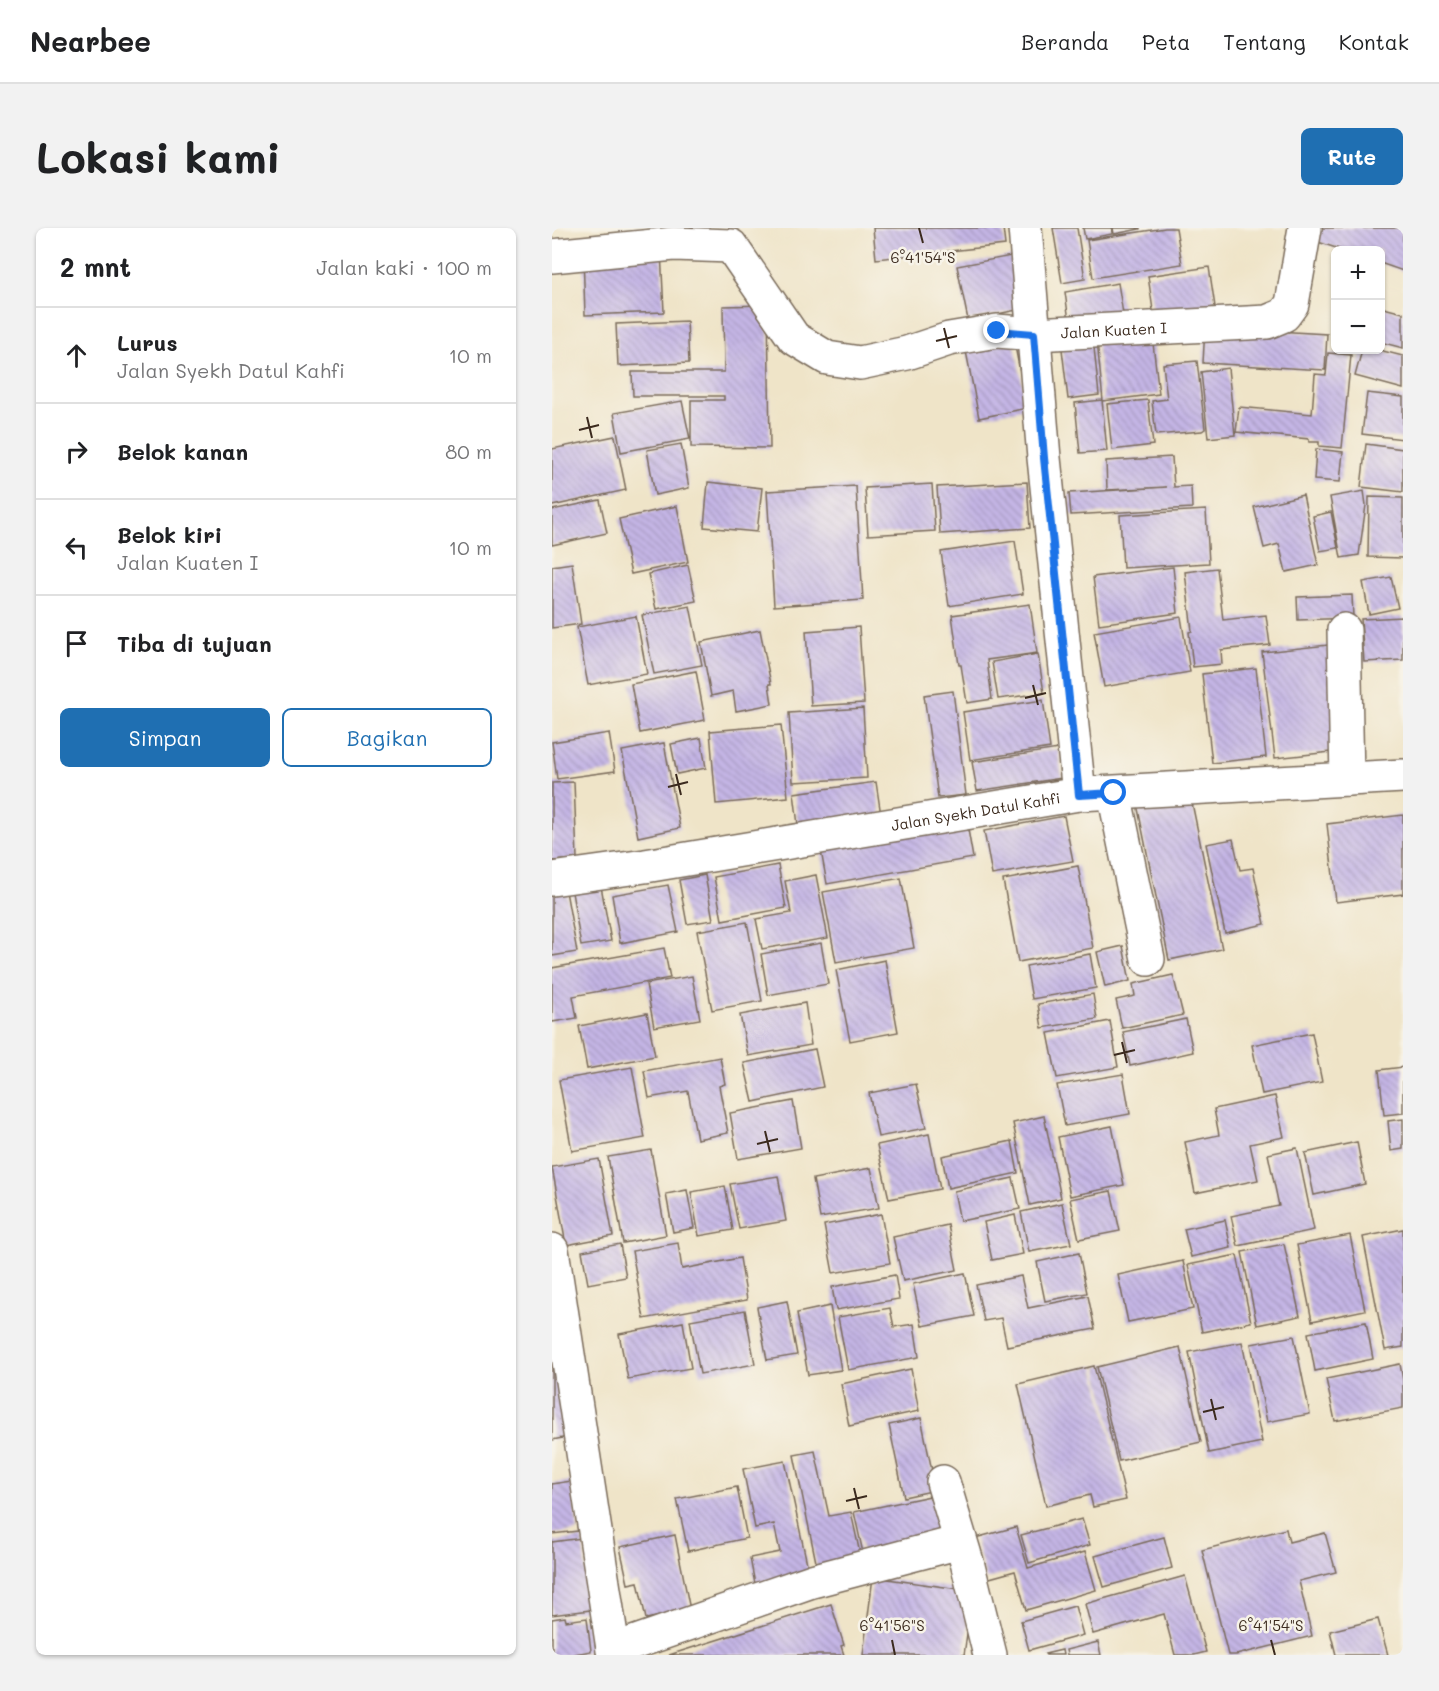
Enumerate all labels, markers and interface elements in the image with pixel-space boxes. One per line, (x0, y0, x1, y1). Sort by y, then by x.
text: Nearbee (30, 23, 151, 59)
text: Beranda (1021, 28, 1109, 55)
text: Peta (1142, 28, 1190, 55)
text: Tentang (1223, 28, 1306, 55)
text: Kontak (1339, 28, 1409, 55)
button: Rute (1301, 128, 1403, 185)
text: Lokasi kami (36, 129, 281, 184)
map controls (1331, 246, 1385, 354)
button: + (1331, 246, 1385, 300)
text: 6°41'54"S (891, 247, 955, 267)
text: 2 mnt (60, 250, 131, 284)
text: Jalan kaki · 100 m (316, 254, 492, 280)
button: − (1331, 300, 1385, 354)
route end (983, 317, 1009, 343)
street label: Jalan Kuaten I (1060, 317, 1168, 343)
text: Lurus (117, 328, 178, 357)
icon: ahead (60, 339, 93, 372)
text: 10 m (448, 342, 492, 368)
text: Jalan Syekh Datul Kahfi (117, 357, 345, 383)
icon: right (60, 435, 93, 468)
text: Belok kanan (117, 437, 248, 466)
text: 80 m (445, 438, 492, 464)
text: Belok kiri (117, 520, 222, 549)
icon: left (60, 531, 93, 564)
text: 10 m (448, 534, 492, 560)
text: Jalan Kuaten I (117, 549, 258, 575)
icon: arrive (60, 627, 93, 660)
text: Tiba di tujuan (117, 629, 272, 658)
button: Simpan (60, 708, 270, 767)
button: Bagikan (282, 708, 492, 767)
route start (1100, 779, 1126, 805)
street label: Jalan Syekh Datul Kahfi (890, 787, 1062, 835)
text: 6°41'56"S (859, 1615, 925, 1635)
text: 6°41'54"S (1239, 1615, 1303, 1635)

